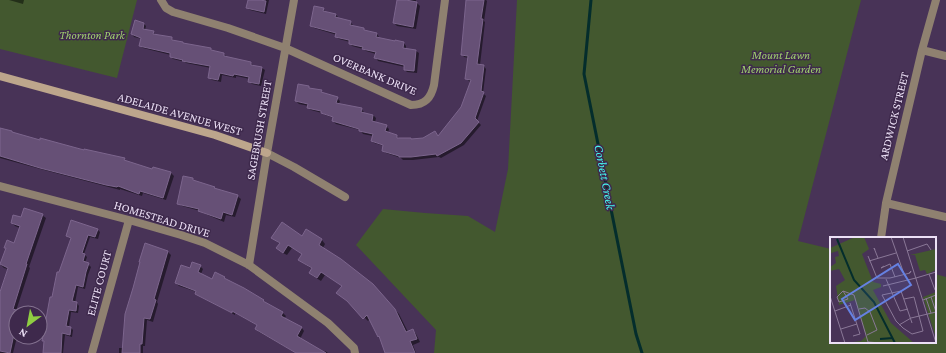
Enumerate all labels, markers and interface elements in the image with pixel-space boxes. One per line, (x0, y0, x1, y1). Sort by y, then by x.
park label: Thornton Park (59, 28, 125, 42)
park label: Mount Lawn Memorial Garden (740, 48, 821, 76)
street label: OVERBANK DRIVE (331, 50, 420, 98)
street label: ARDWICK STREET (876, 70, 912, 162)
street label: SAGEBRUSH STREET (243, 78, 275, 181)
street label: ADELAIDE AVENUE WEST (116, 90, 244, 139)
water label: Corbett Creek (591, 143, 619, 212)
street label: HOMESTEAD DRIVE (112, 198, 212, 240)
inset map (830, 237, 936, 343)
street label: ELITE COURT (84, 248, 115, 317)
north arrow (8, 305, 48, 345)
text: N (16, 326, 29, 341)

